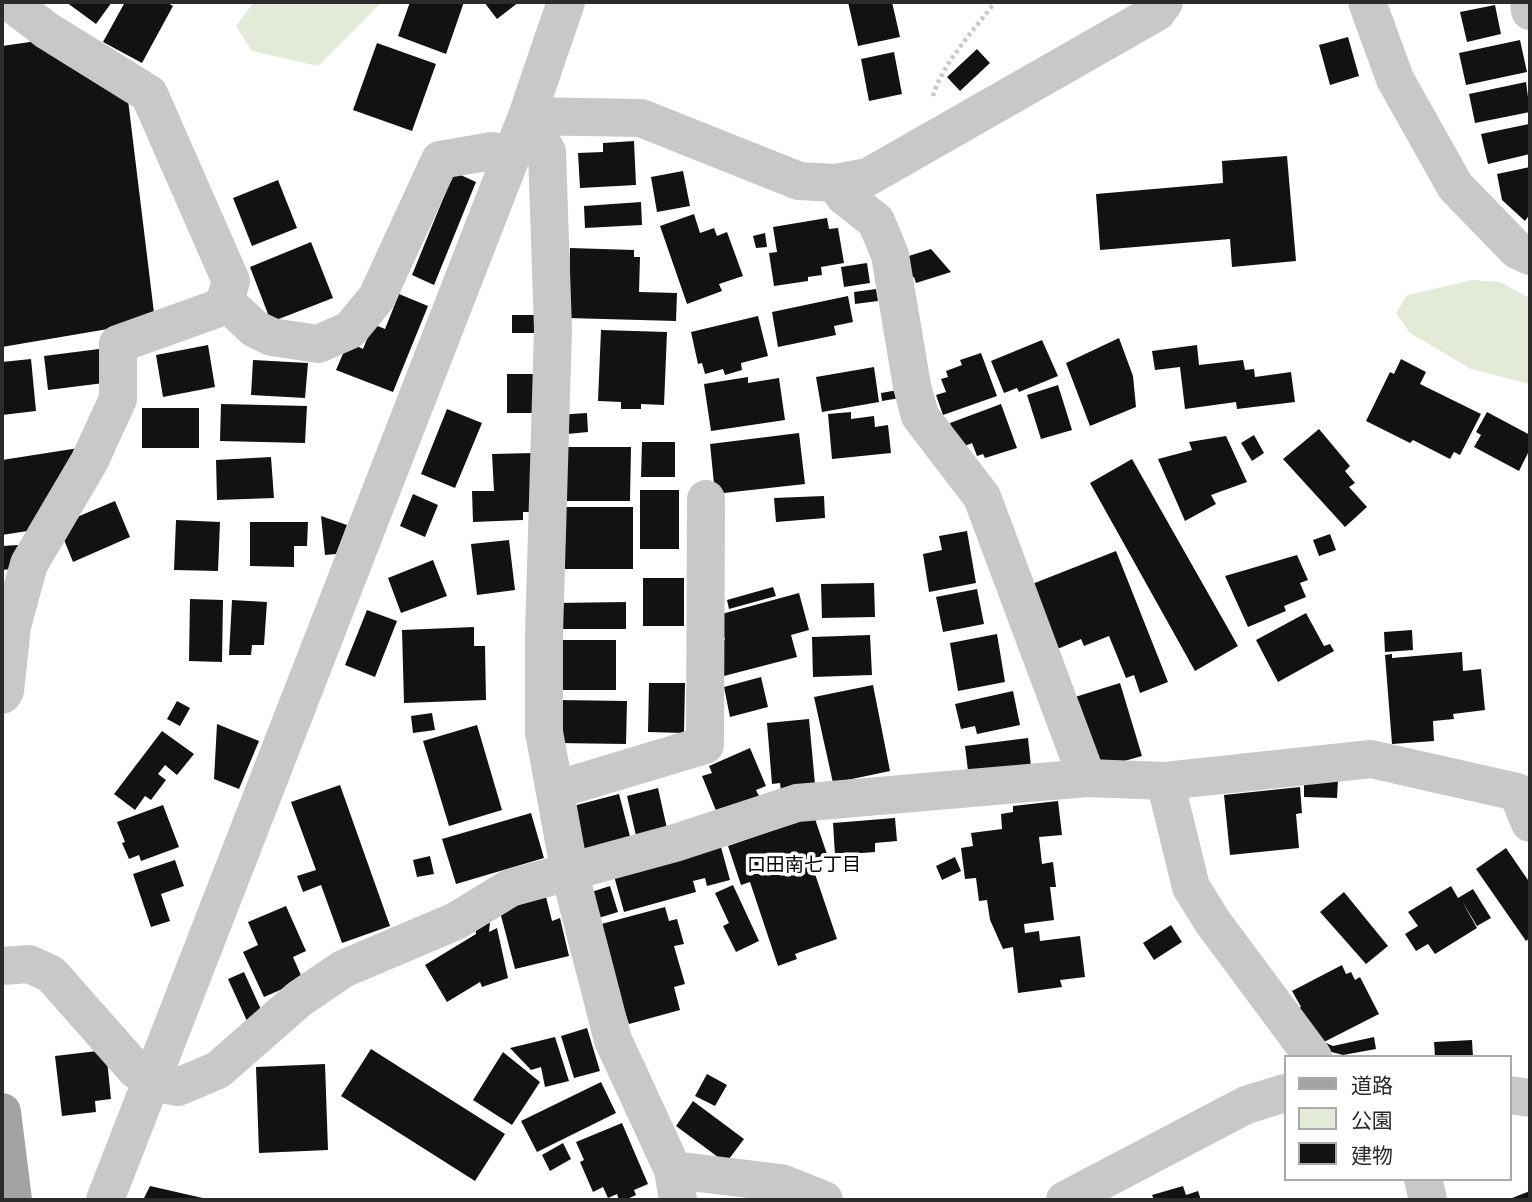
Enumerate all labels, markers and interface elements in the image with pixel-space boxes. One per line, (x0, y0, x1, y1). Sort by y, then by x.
district label: 口田南七丁目 (747, 855, 861, 877)
legend (1284, 1055, 1511, 1181)
text: 道路 (1351, 1071, 1393, 1099)
text: 公園 (1351, 1106, 1393, 1134)
text: 建物 (1351, 1141, 1393, 1169)

